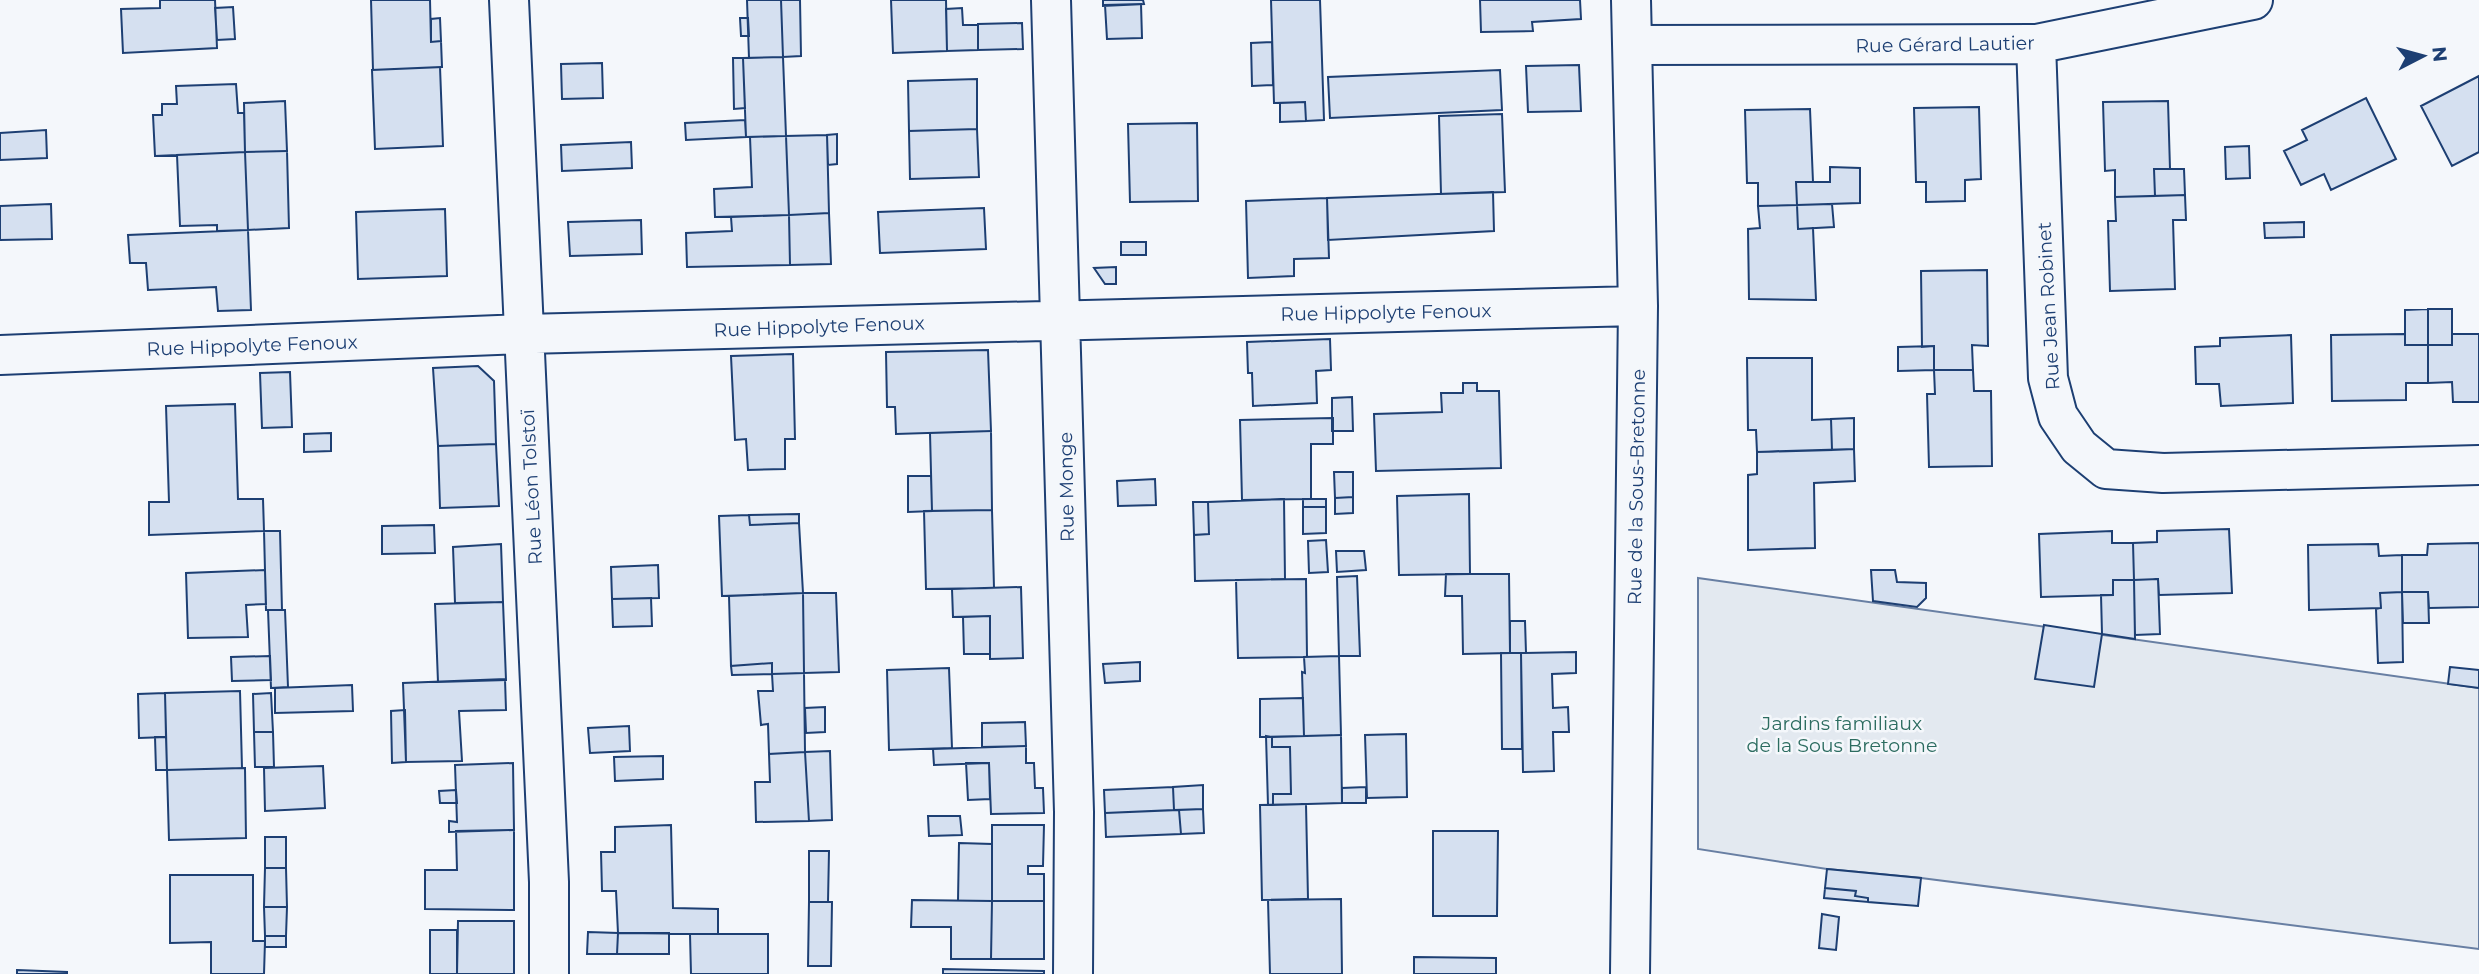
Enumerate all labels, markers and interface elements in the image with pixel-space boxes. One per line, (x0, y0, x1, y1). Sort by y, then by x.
north arrow (2388, 21, 2458, 91)
street label: Rue Gérard Lautier (1855, 31, 2035, 58)
text: N (2427, 45, 2452, 63)
street label: Rue Jean Robinet (2033, 221, 2064, 391)
street label: Rue Hippolyte Fenoux (1280, 299, 1492, 326)
street label: Rue Hippolyte Fenoux (713, 311, 925, 342)
street label: Rue Hippolyte Fenoux (146, 330, 358, 361)
street label: Rue de la Sous-Bretonne (1623, 369, 1650, 605)
street label: Rue Léon Tolstoï (516, 409, 547, 565)
street label: Rue Monge (1054, 432, 1079, 542)
park label: Jardins familiaux de la Sous Bretonne (1747, 712, 1937, 757)

